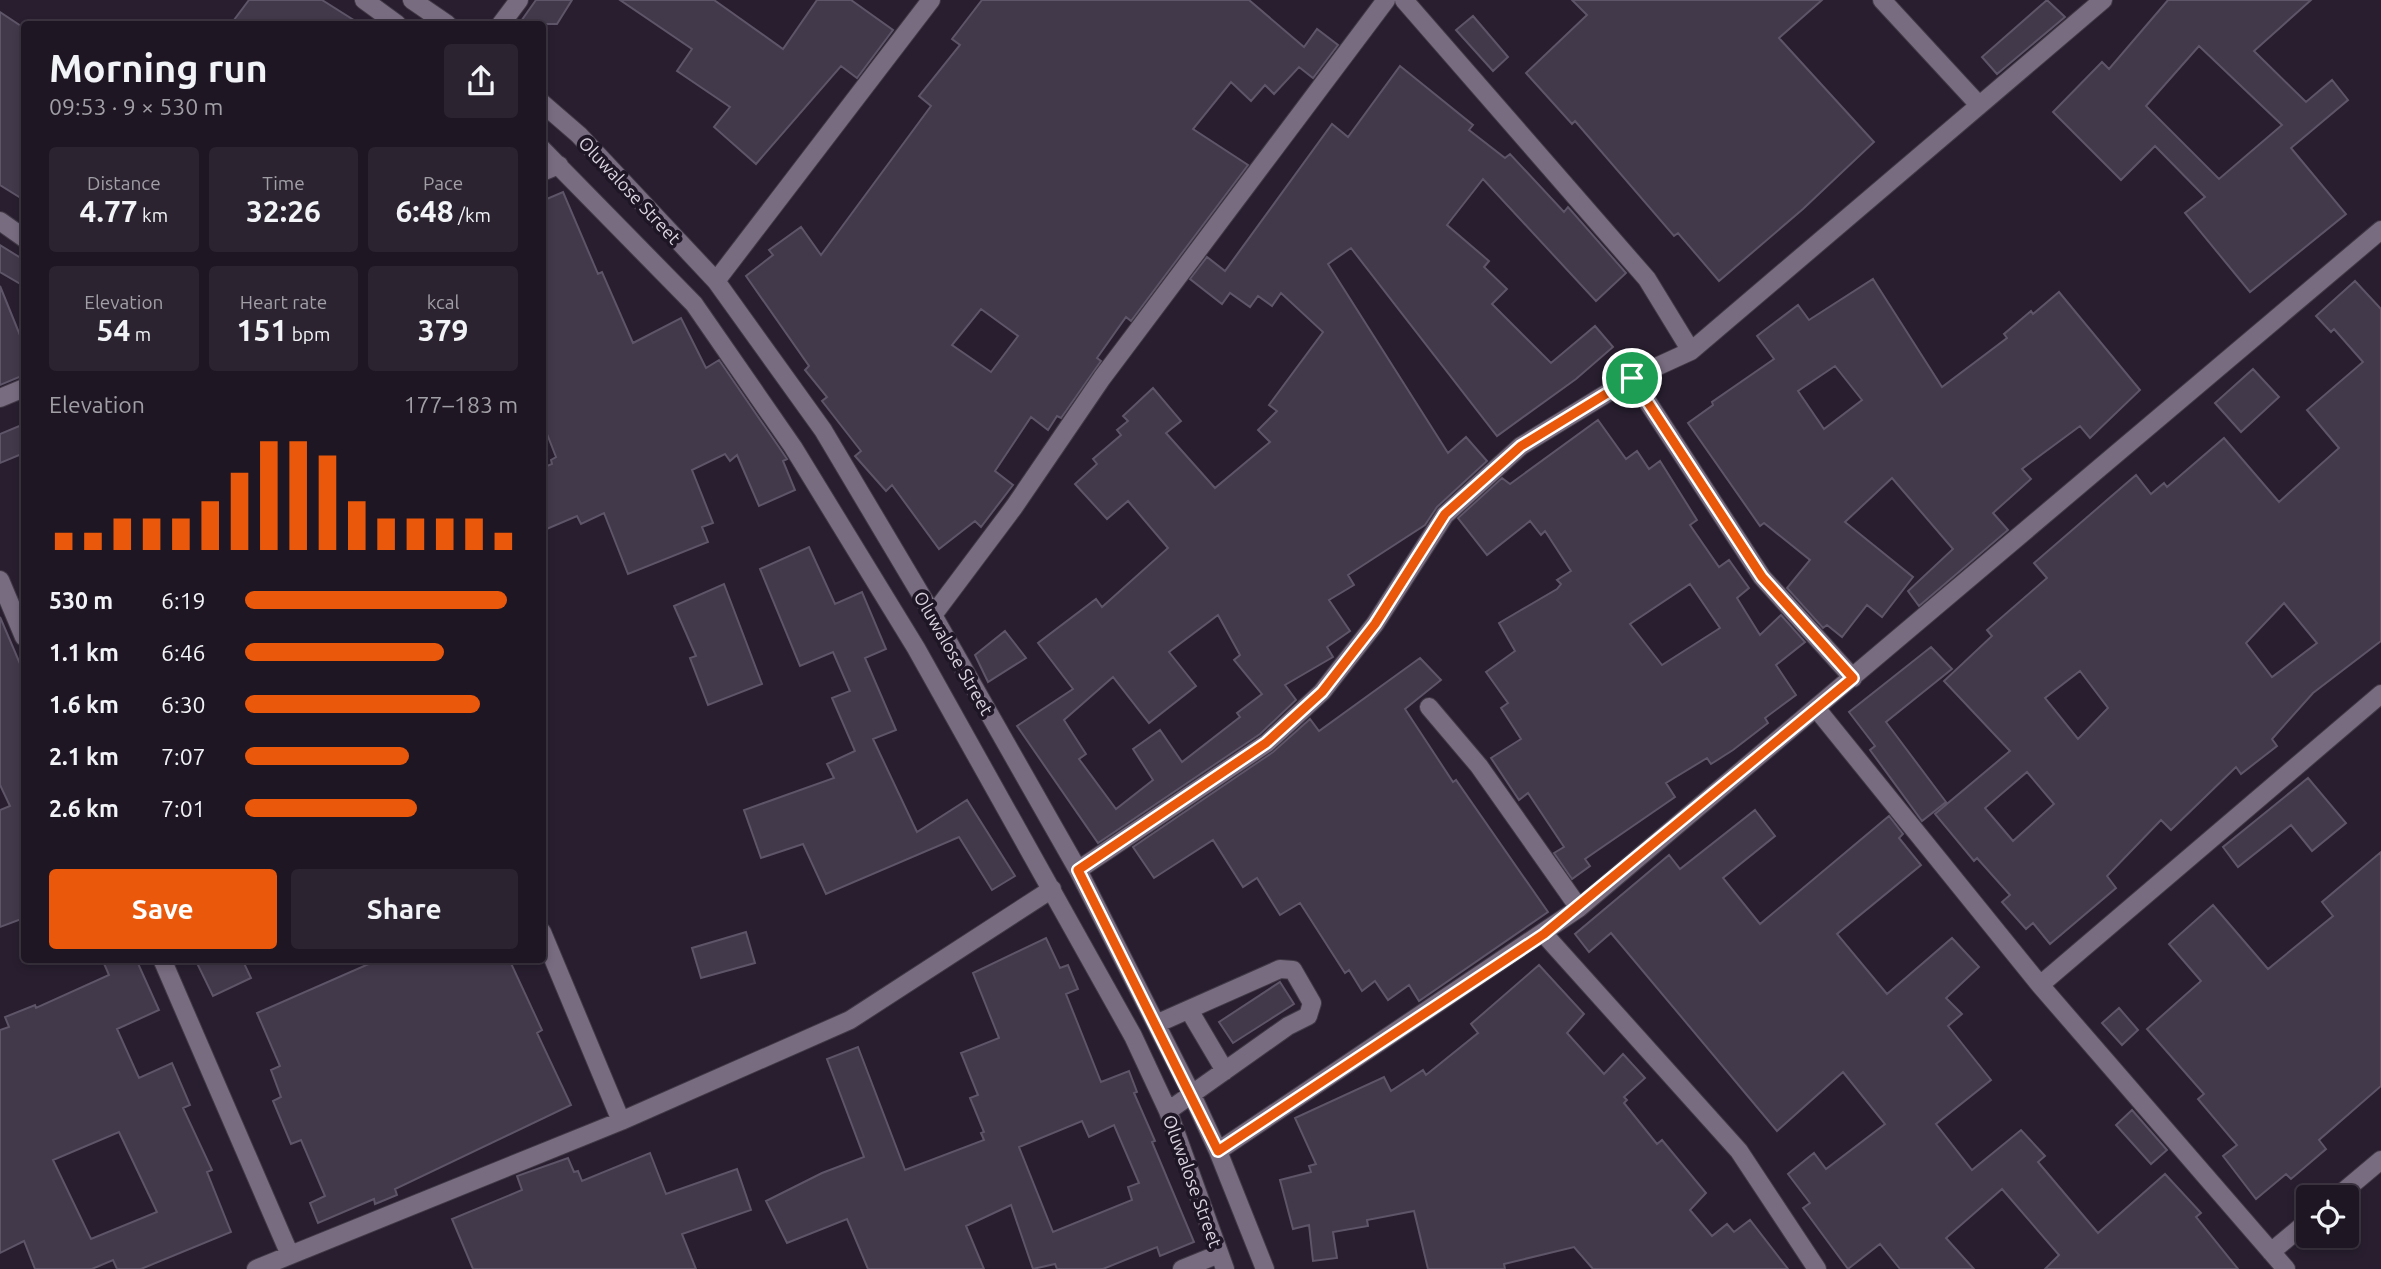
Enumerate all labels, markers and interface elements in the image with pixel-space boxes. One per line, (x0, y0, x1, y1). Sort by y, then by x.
button: share (444, 44, 518, 118)
text: Morning run (49, 47, 268, 89)
text: 09:53 · 9 × 530 m (49, 94, 223, 119)
street label: Oluwalose Street (575, 132, 685, 248)
text: Distance (87, 172, 161, 194)
text: Time (262, 172, 305, 194)
text: Pace (423, 172, 463, 194)
text: 4.77 (80, 194, 138, 228)
text: 32:26 (246, 194, 321, 228)
text: 6:48 (395, 194, 454, 228)
text: km (138, 204, 168, 226)
text: /km (454, 204, 491, 226)
text: Elevation (84, 291, 163, 313)
text: Heart rate (240, 291, 327, 313)
text: kcal (427, 291, 460, 313)
text: 54 (97, 313, 130, 347)
text: 151 (237, 313, 287, 347)
text: 379 (418, 313, 469, 347)
text: m (130, 323, 151, 345)
text: bpm (287, 323, 330, 345)
pin (1602, 348, 1662, 408)
icon: arrive (1613, 359, 1651, 397)
text: Elevation (49, 392, 145, 417)
text: 177–183 m (404, 392, 518, 417)
text: 530 m (49, 588, 113, 613)
text: 6:19 (161, 588, 206, 613)
street label: Oluwalose Street (910, 588, 998, 718)
text: 1.1 km (49, 640, 119, 665)
text: 6:46 (161, 640, 206, 665)
text: 1.6 km (49, 692, 119, 717)
text: 6:30 (161, 692, 206, 717)
text: 2.1 km (49, 744, 119, 769)
text: 7:07 (161, 744, 206, 769)
text: 2.6 km (49, 796, 119, 821)
text: 7:01 (161, 796, 206, 821)
button: Save (49, 869, 277, 949)
button: Share (291, 869, 518, 949)
street label: Oluwalose Street (1160, 1112, 1226, 1250)
map controls (2296, 1185, 2359, 1248)
button: locate (2296, 1185, 2359, 1248)

